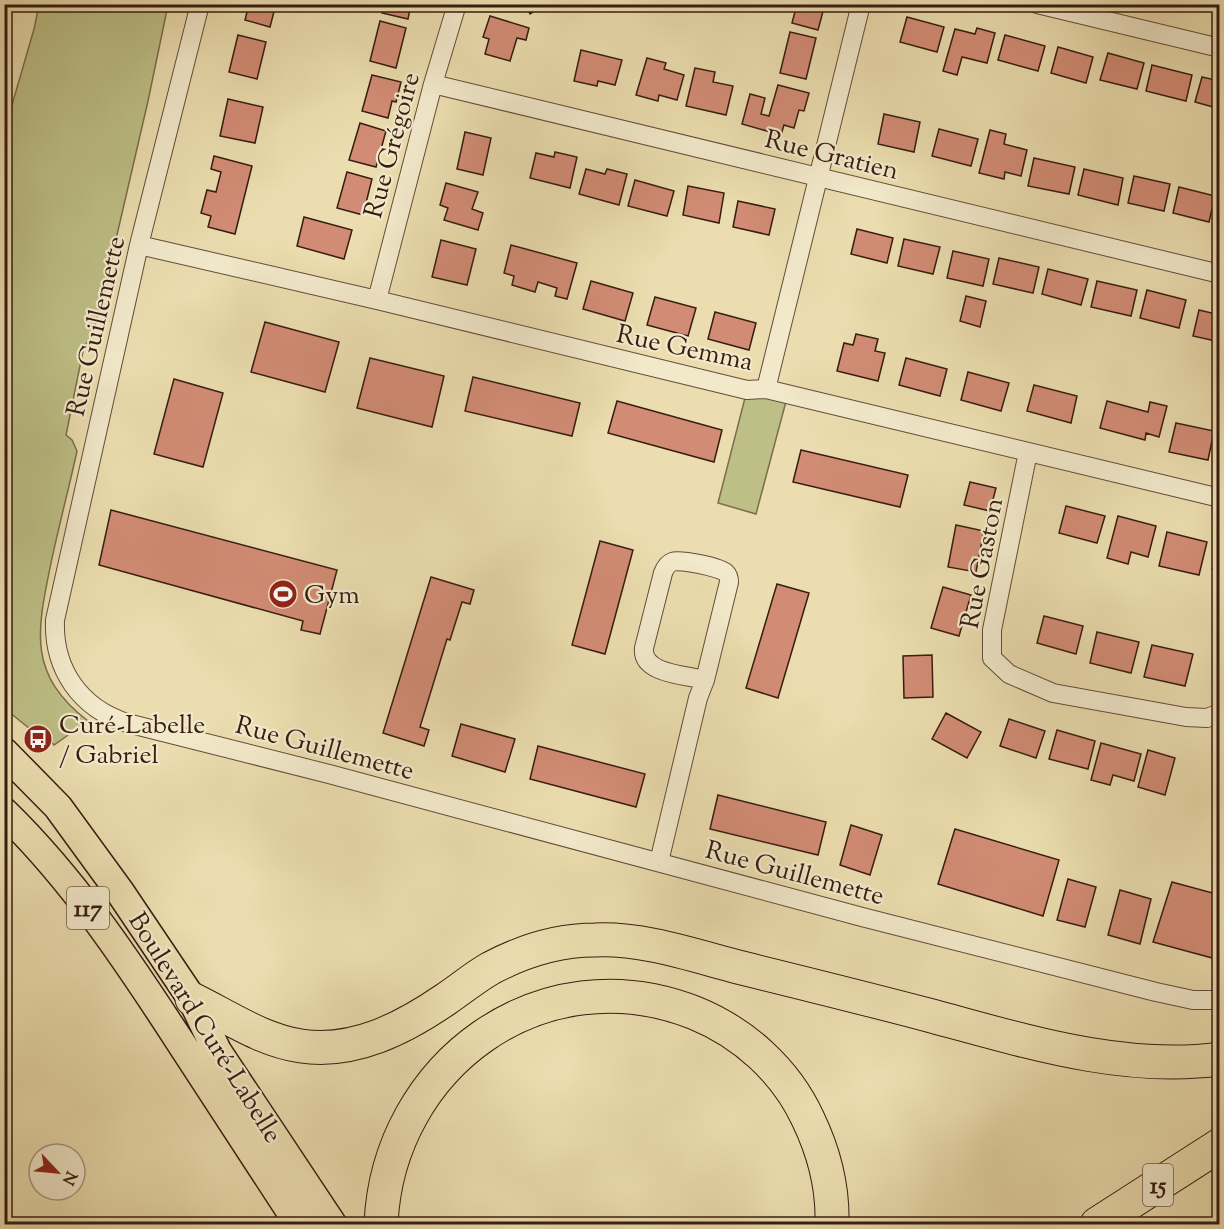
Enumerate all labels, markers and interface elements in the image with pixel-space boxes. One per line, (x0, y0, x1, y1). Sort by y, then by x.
street label: Rue Grégoire (356, 69, 431, 223)
street label: Rue Gratien (760, 122, 902, 191)
street label: Rue Guillemette (59, 233, 136, 420)
street label: Rue Gemma (613, 317, 756, 382)
street label: Rue Gaston (953, 495, 1014, 632)
sports icon: Gym (267, 578, 299, 610)
place label: Gym (304, 578, 360, 615)
place label: Curé-Labelle / Gabriel (59, 708, 205, 775)
street label: Rue Guillemette (231, 708, 418, 791)
bus stop icon: Curé-Labelle / Gabriel (22, 723, 54, 755)
street label: Rue Guillemette (701, 833, 888, 916)
road number: 117 (67, 887, 109, 929)
street label: Boulevard Curé-Labelle (118, 906, 290, 1151)
north arrow (27, 1142, 87, 1202)
road number: 15 (1143, 1164, 1173, 1206)
text: N (55, 1167, 81, 1188)

